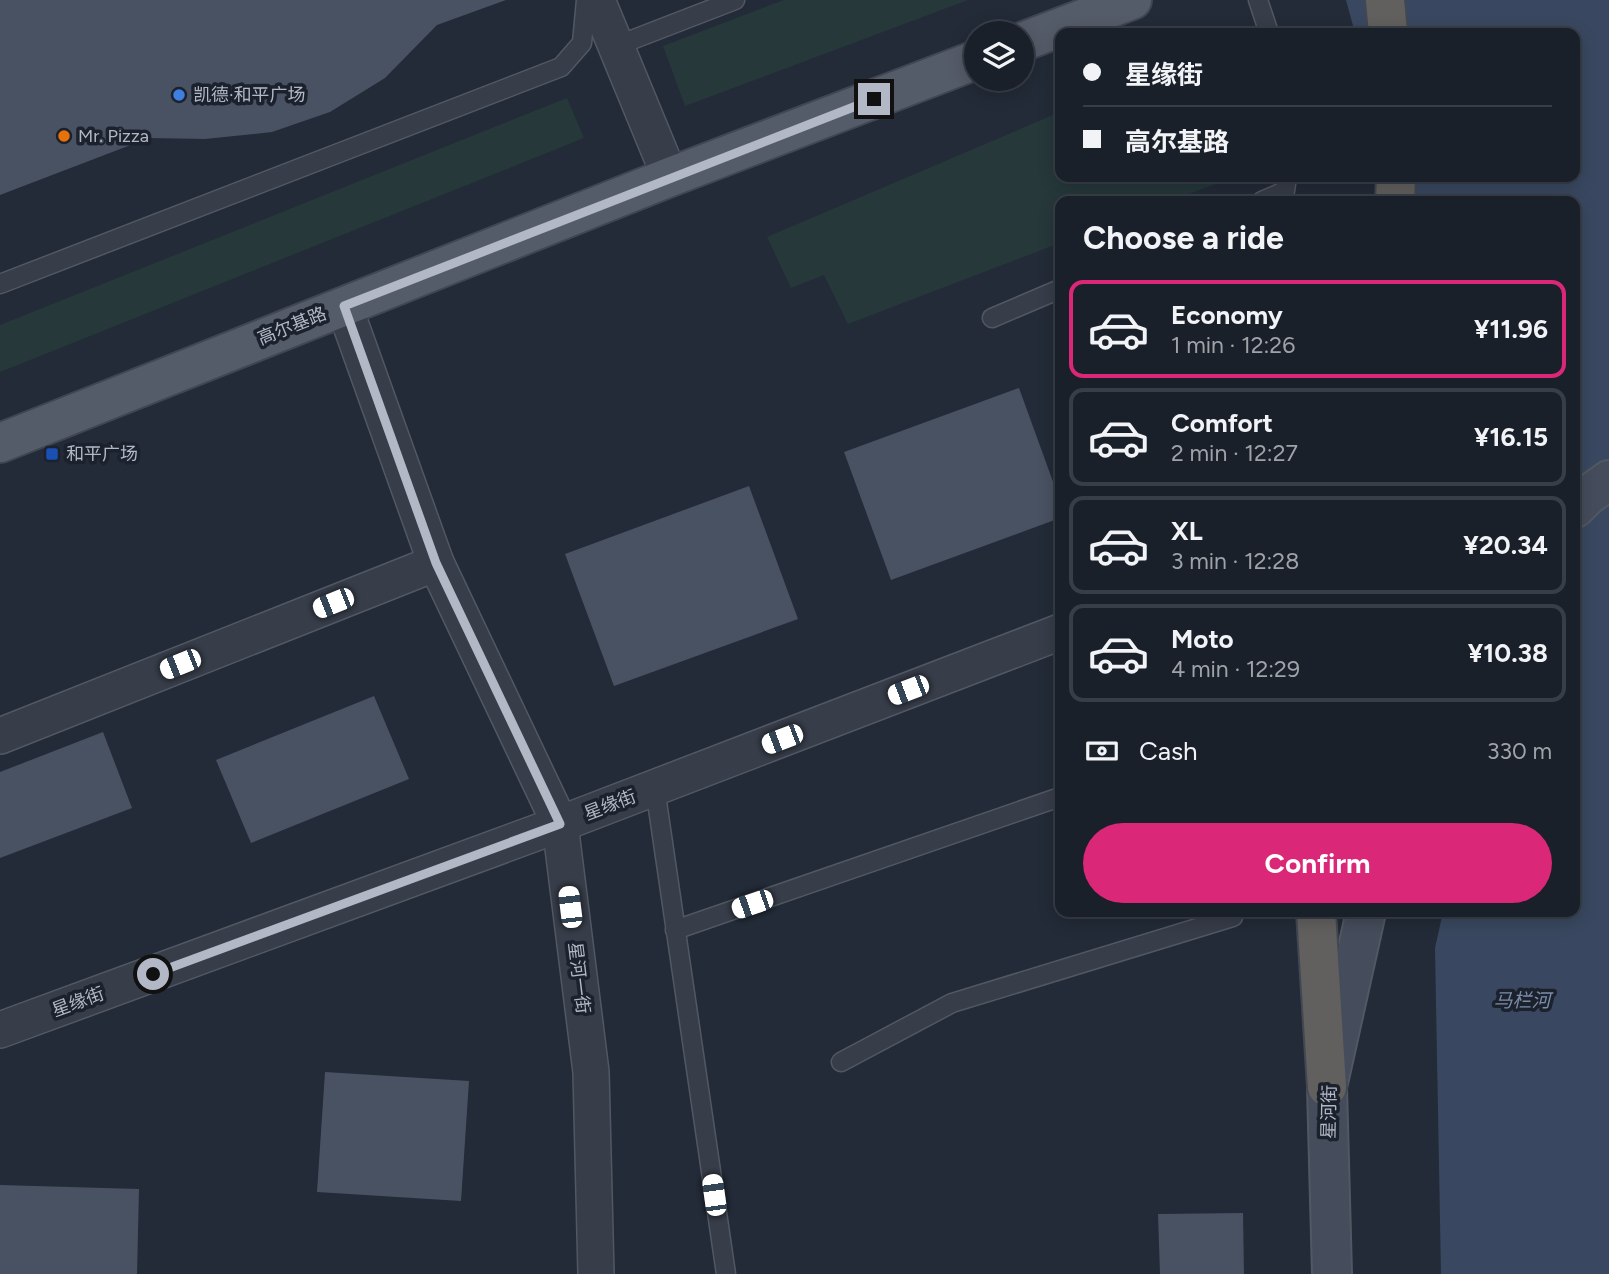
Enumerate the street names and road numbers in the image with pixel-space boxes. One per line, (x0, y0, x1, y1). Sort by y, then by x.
street label: 高尔基路 (255, 302, 329, 350)
street label: 星缘街 (581, 785, 639, 825)
street label: 星河一街 (564, 941, 594, 1015)
street label: 星缘街 (49, 982, 107, 1022)
street label: 星河街 (1318, 1085, 1340, 1139)

